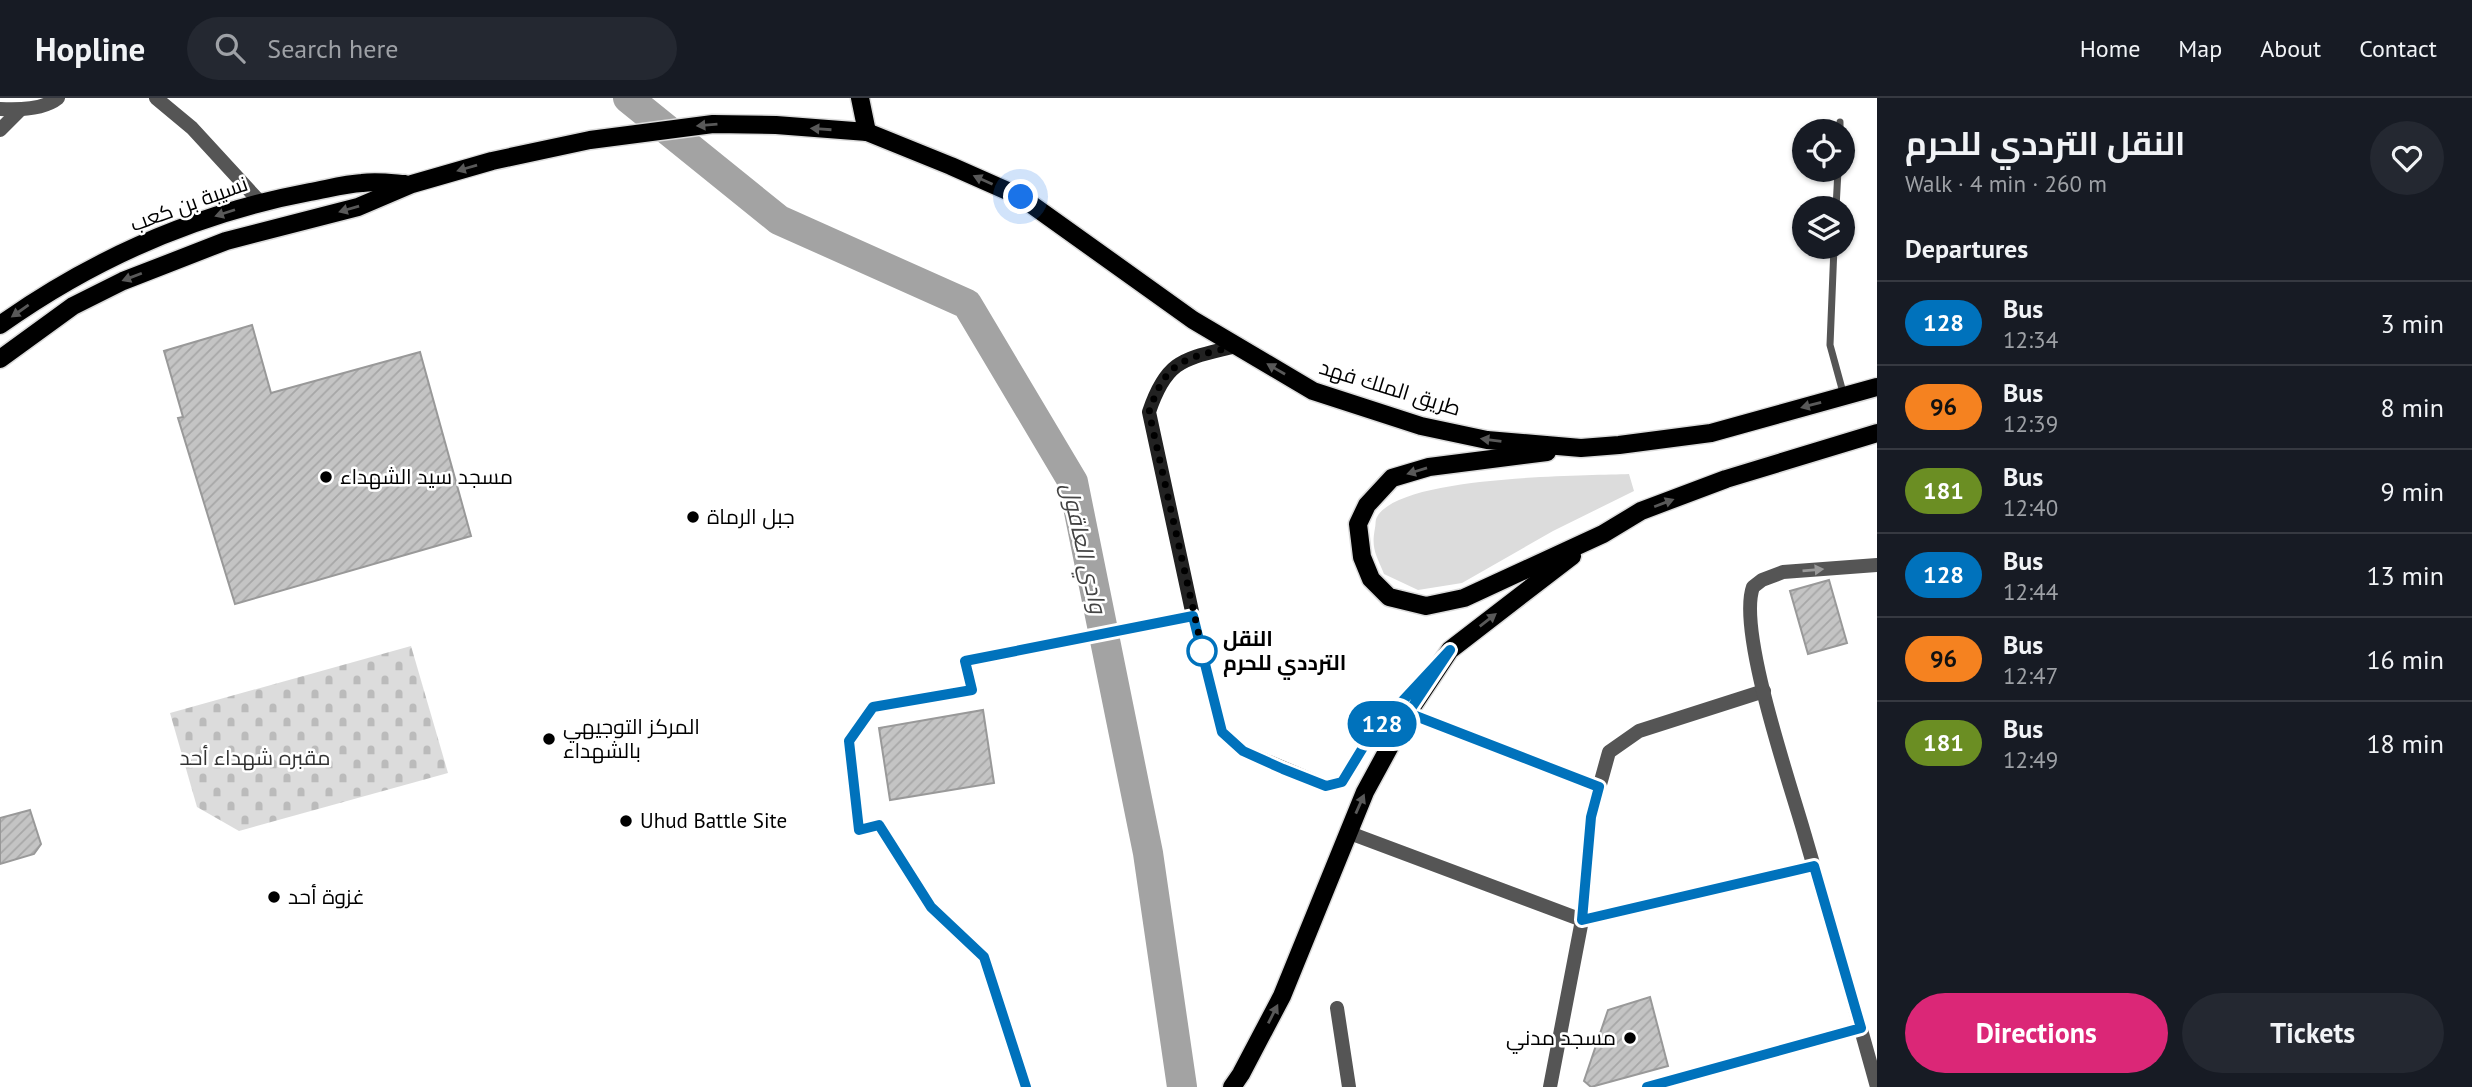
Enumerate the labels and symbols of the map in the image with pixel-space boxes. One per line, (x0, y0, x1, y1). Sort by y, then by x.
one-way arrow (696, 120, 718, 131)
one-way arrow (810, 123, 832, 134)
one-way arrow (456, 163, 478, 174)
street label: نسيبة بن كعب (126, 170, 251, 237)
one-way arrow (973, 174, 993, 186)
your location (1003, 179, 1038, 214)
one-way arrow (338, 205, 359, 215)
one-way arrow (214, 209, 235, 219)
one-way arrow (121, 272, 142, 283)
one-way arrow (11, 304, 29, 318)
street label: طريق الملك فهد (1316, 353, 1464, 422)
one-way arrow (1267, 363, 1286, 375)
one-way arrow (1800, 400, 1822, 411)
one-way arrow (1480, 434, 1502, 445)
place label: مسجد سيد الشهداء (340, 463, 513, 490)
one-way arrow (1406, 466, 1427, 476)
marker: مسجد سيد الشهداء (318, 469, 334, 485)
water label: وادي العاقول (1051, 480, 1114, 618)
one-way arrow (1653, 497, 1674, 508)
place label: جبل الرماة (707, 503, 795, 530)
marker: جبل الرماة (685, 509, 701, 525)
one-way arrow (1802, 564, 1824, 575)
one-way arrow (1479, 612, 1497, 627)
place label: النقل الترددي للحرم (1223, 625, 1346, 680)
marker: النقل الترددي للحرم (1187, 636, 1217, 666)
line badge: 128 (1342, 701, 1422, 747)
place label: المركز التوجيهي بالشهداء (563, 713, 700, 764)
marker: المركز التوجيهي بالشهداء (541, 731, 557, 747)
park label: مقبره شهداء أحد (180, 744, 330, 771)
one-way arrow (1355, 793, 1366, 814)
place label: Uhud Battle Site (640, 807, 787, 834)
marker: Uhud Battle Site (618, 813, 634, 829)
place label: غزوة أحد (288, 883, 365, 910)
marker: غزوة أحد (266, 889, 282, 905)
one-way arrow (1267, 1004, 1278, 1024)
place label: مسجد مدني (1506, 1024, 1616, 1054)
marker: مسجد مدني (1622, 1030, 1638, 1046)

